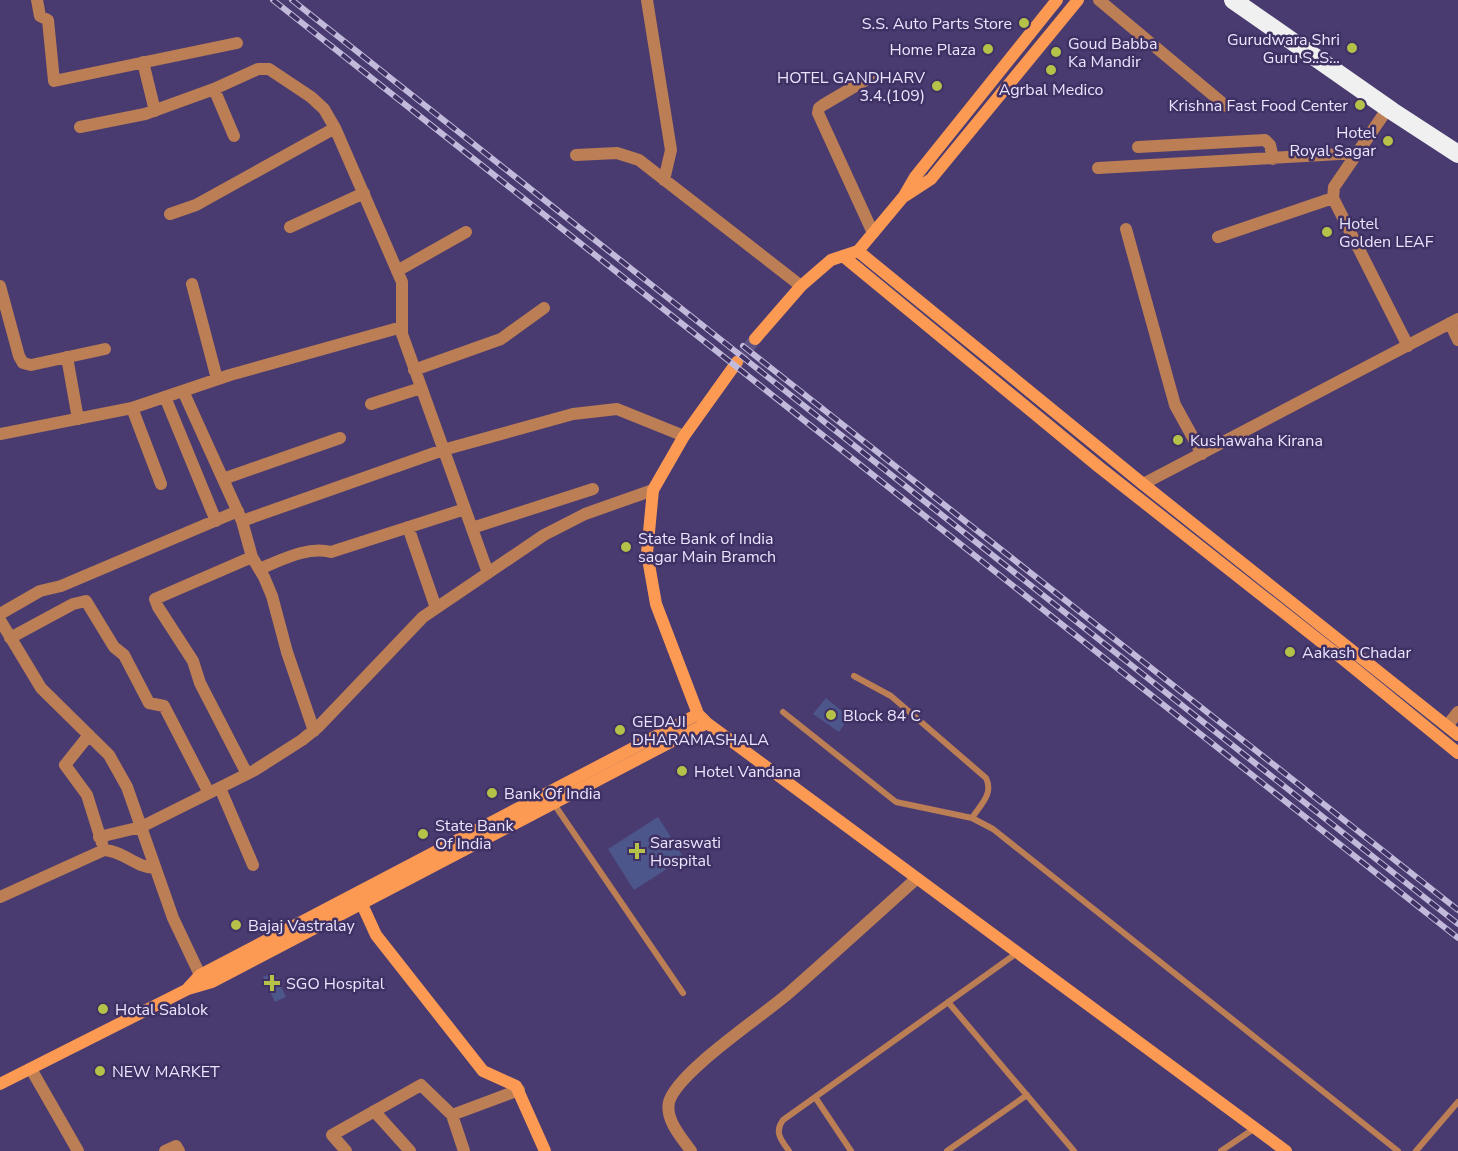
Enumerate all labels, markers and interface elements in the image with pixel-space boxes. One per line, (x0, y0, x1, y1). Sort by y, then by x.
place label: S.S. Auto Parts Store (862, 13, 1012, 35)
marker: S.S. Auto Parts Store (1017, 16, 1031, 30)
place label: Gurudwara Shri Guru S..S... (1227, 29, 1340, 69)
place label: Goud Babba Ka Mandir (1068, 33, 1157, 73)
place label: Home Plaza (889, 39, 976, 61)
marker: Gurudwara Shri Guru S..S... (1345, 41, 1359, 55)
marker: Home Plaza (981, 42, 995, 56)
marker: Goud Babba Ka Mandir (1049, 45, 1063, 59)
marker: Agrbal Medico (1044, 63, 1058, 77)
place label: HOTEL GANDHARV 3.4.(109) (777, 67, 926, 107)
marker: HOTEL GANDHARV 3.4.(109) (930, 79, 944, 93)
place label: Agrbal Medico (999, 79, 1103, 101)
place label: Krishna Fast Food Center (1169, 95, 1348, 117)
marker: Krishna Fast Food Center (1353, 98, 1367, 112)
place label: Hotel Royal Sagar (1289, 122, 1376, 162)
marker: Hotel Royal Sagar (1381, 134, 1395, 148)
place label: Hotel Golden LEAF (1339, 213, 1434, 253)
marker: Hotel Golden LEAF (1320, 225, 1334, 239)
place label: Kushawaha Kirana (1190, 430, 1323, 452)
marker: Kushawaha Kirana (1171, 433, 1185, 447)
place label: State Bank of India sagar Main Bramch (638, 528, 776, 568)
marker: State Bank of India sagar Main Bramch (619, 540, 633, 554)
place label: Aakash Chadar (1302, 642, 1412, 664)
marker: Aakash Chadar (1283, 645, 1297, 659)
place label: Block 84 C (843, 705, 921, 727)
marker: Block 84 C (824, 708, 838, 722)
place label: GEDAJI DHARAMASHALA (632, 711, 769, 751)
marker: GEDAJI DHARAMASHALA (613, 723, 627, 737)
place label: Hotel Vandana (694, 761, 801, 783)
marker: Hotel Vandana (675, 764, 689, 778)
place label: Bank Of India (504, 783, 601, 805)
marker: Bank Of India (485, 786, 499, 800)
place label: State Bank Of India (435, 815, 514, 855)
marker: State Bank Of India (416, 827, 430, 841)
place label: Saraswati Hospital (650, 832, 721, 872)
marker: Saraswati Hospital (628, 842, 646, 860)
place label: Bajaj Vastralay (248, 915, 356, 937)
marker: Bajaj Vastralay (229, 918, 243, 932)
place label: SGO Hospital (286, 973, 385, 995)
marker: SGO Hospital (263, 974, 281, 992)
place label: Hotal Sablok (115, 999, 209, 1021)
marker: Hotal Sablok (96, 1002, 110, 1016)
place label: NEW MARKET (112, 1061, 220, 1083)
marker: NEW MARKET (93, 1064, 107, 1078)

